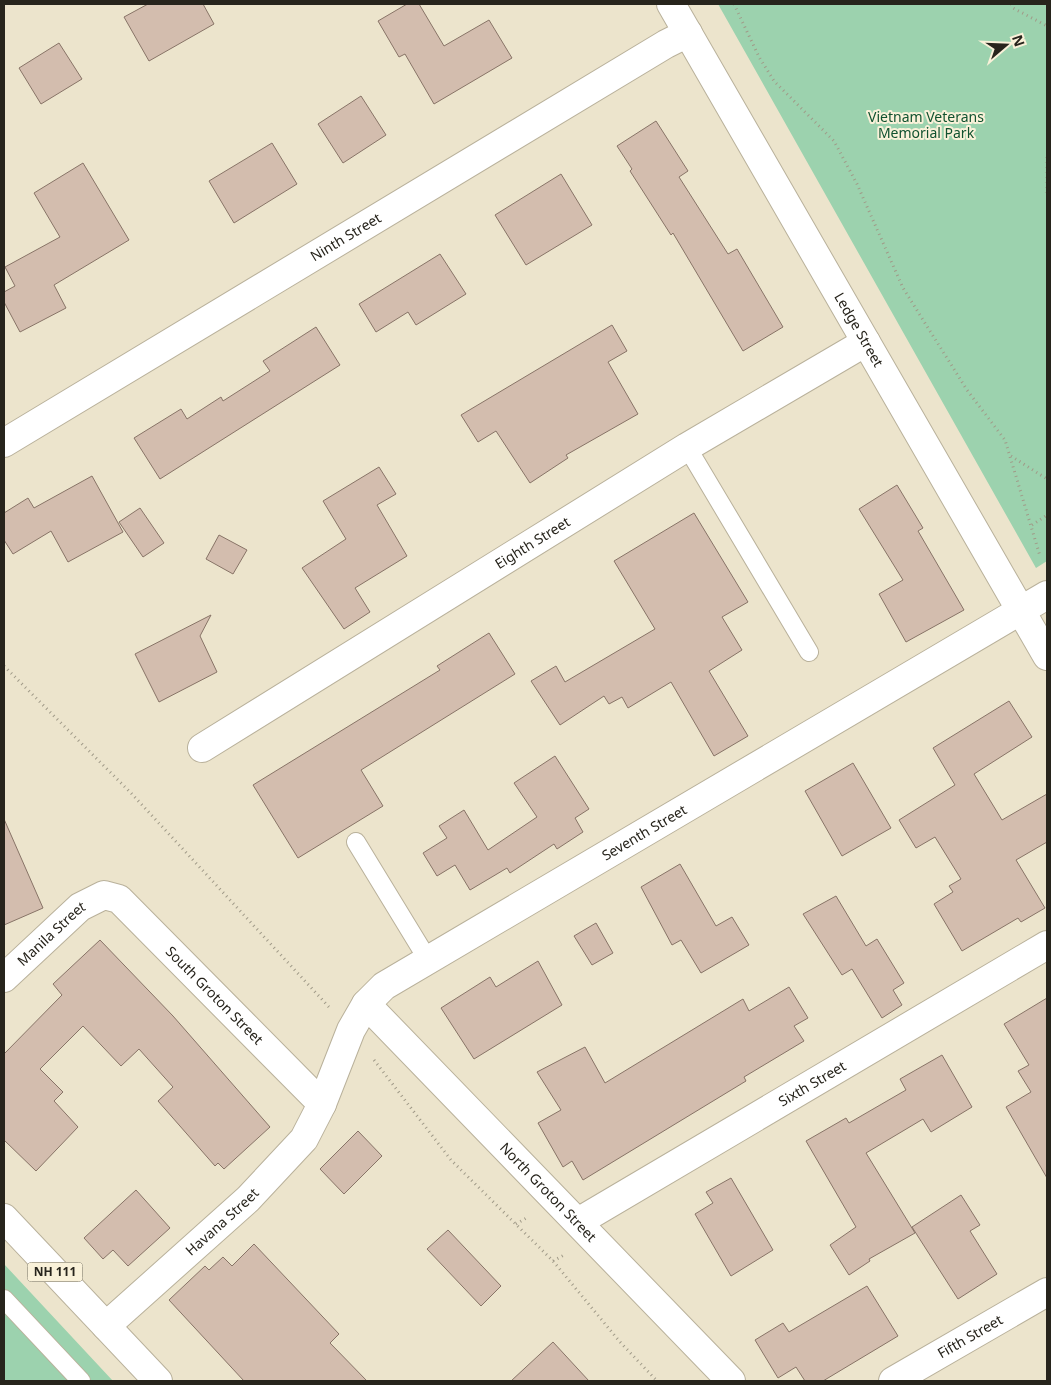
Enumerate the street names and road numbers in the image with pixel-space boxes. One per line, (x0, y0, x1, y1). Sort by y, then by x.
street label: Ninth Street (307, 208, 384, 265)
street label: Ledge Street (830, 289, 888, 370)
street label: Eighth Street (491, 512, 573, 573)
street label: Seventh Street (598, 800, 690, 865)
street label: Manila Street (13, 896, 88, 970)
street label: South Groton Street (162, 942, 268, 1048)
street label: Sixth Street (775, 1056, 849, 1111)
street label: North Groton Street (496, 1138, 601, 1246)
street label: Havana Street (181, 1184, 263, 1260)
road number: NH 111 (28, 1262, 82, 1282)
street label: Fifth Street (934, 1310, 1006, 1362)

